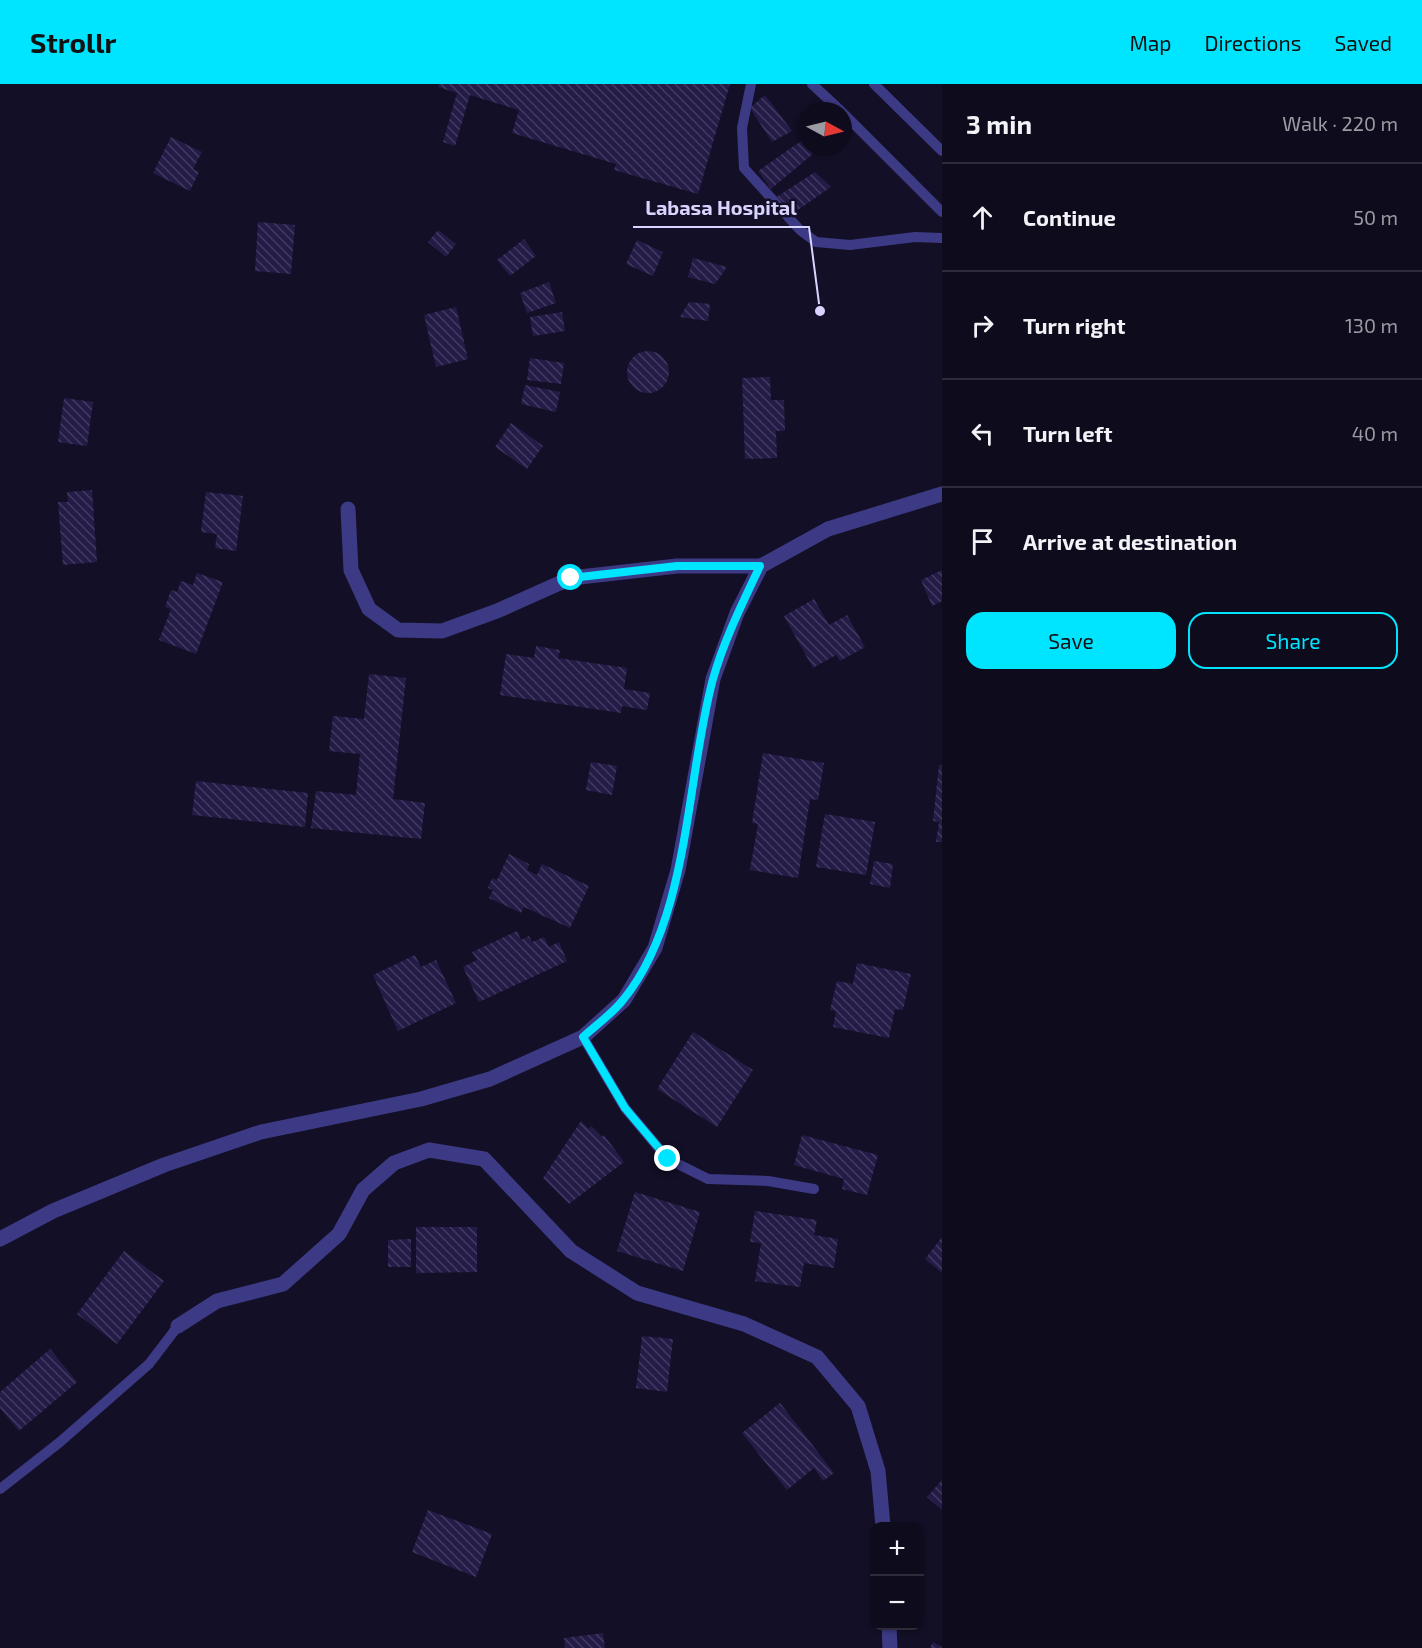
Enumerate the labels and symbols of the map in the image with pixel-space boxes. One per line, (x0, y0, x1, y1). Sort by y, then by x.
north arrow (798, 102, 852, 156)
callout: Labasa Hospital (633, 189, 809, 227)
text: Labasa Hospital (645, 195, 797, 219)
route start (557, 564, 583, 590)
route end (654, 1145, 680, 1171)

